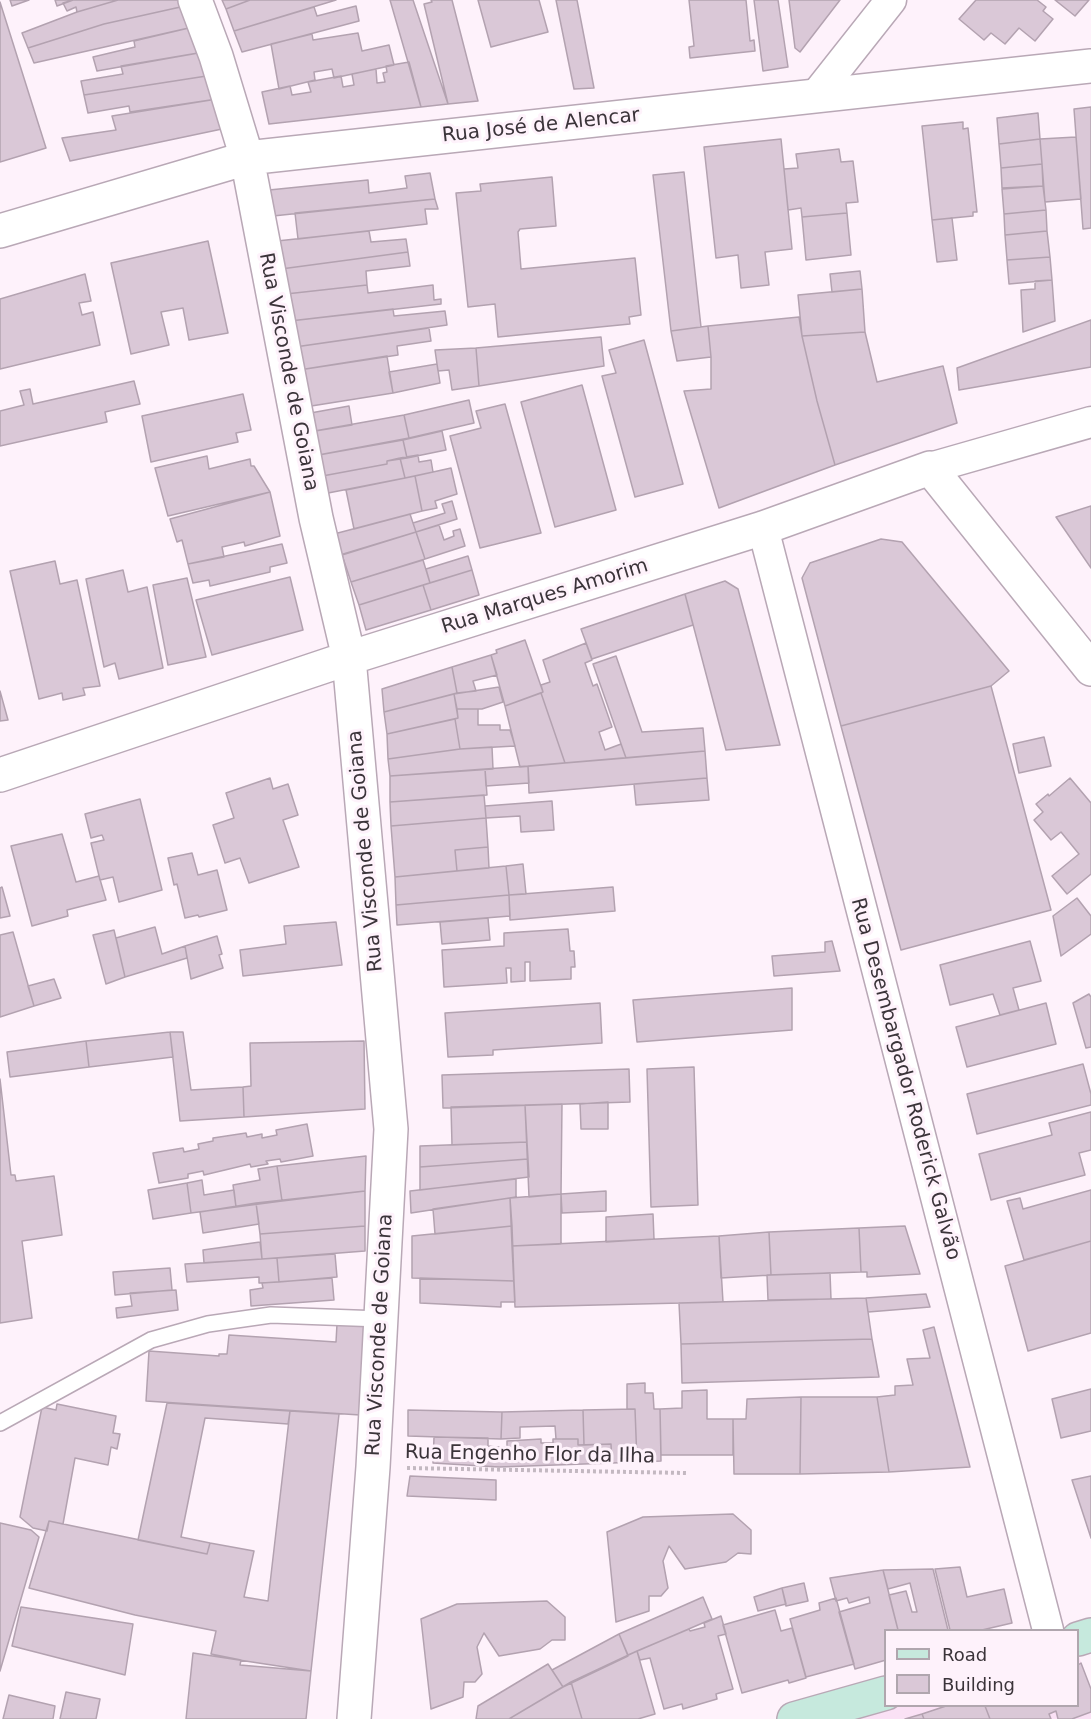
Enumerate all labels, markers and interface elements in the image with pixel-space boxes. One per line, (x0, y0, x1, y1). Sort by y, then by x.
street label: Rua José de Alencar (441, 104, 641, 148)
street label: Rua Visconde de Goiana (253, 251, 323, 493)
street label: Rua Marques Amorim (439, 554, 651, 640)
street label: Rua Visconde de Goiana (343, 729, 389, 973)
street label: Rua Desembargador Roderick Galvão (845, 895, 965, 1263)
street label: Rua Visconde de Goiana (362, 1213, 398, 1457)
street label: Rua Engenho Flor da Ilha (405, 1441, 655, 1469)
legend (884, 1629, 1079, 1707)
text: Road (942, 1644, 987, 1665)
text: Building (942, 1674, 1015, 1695)

